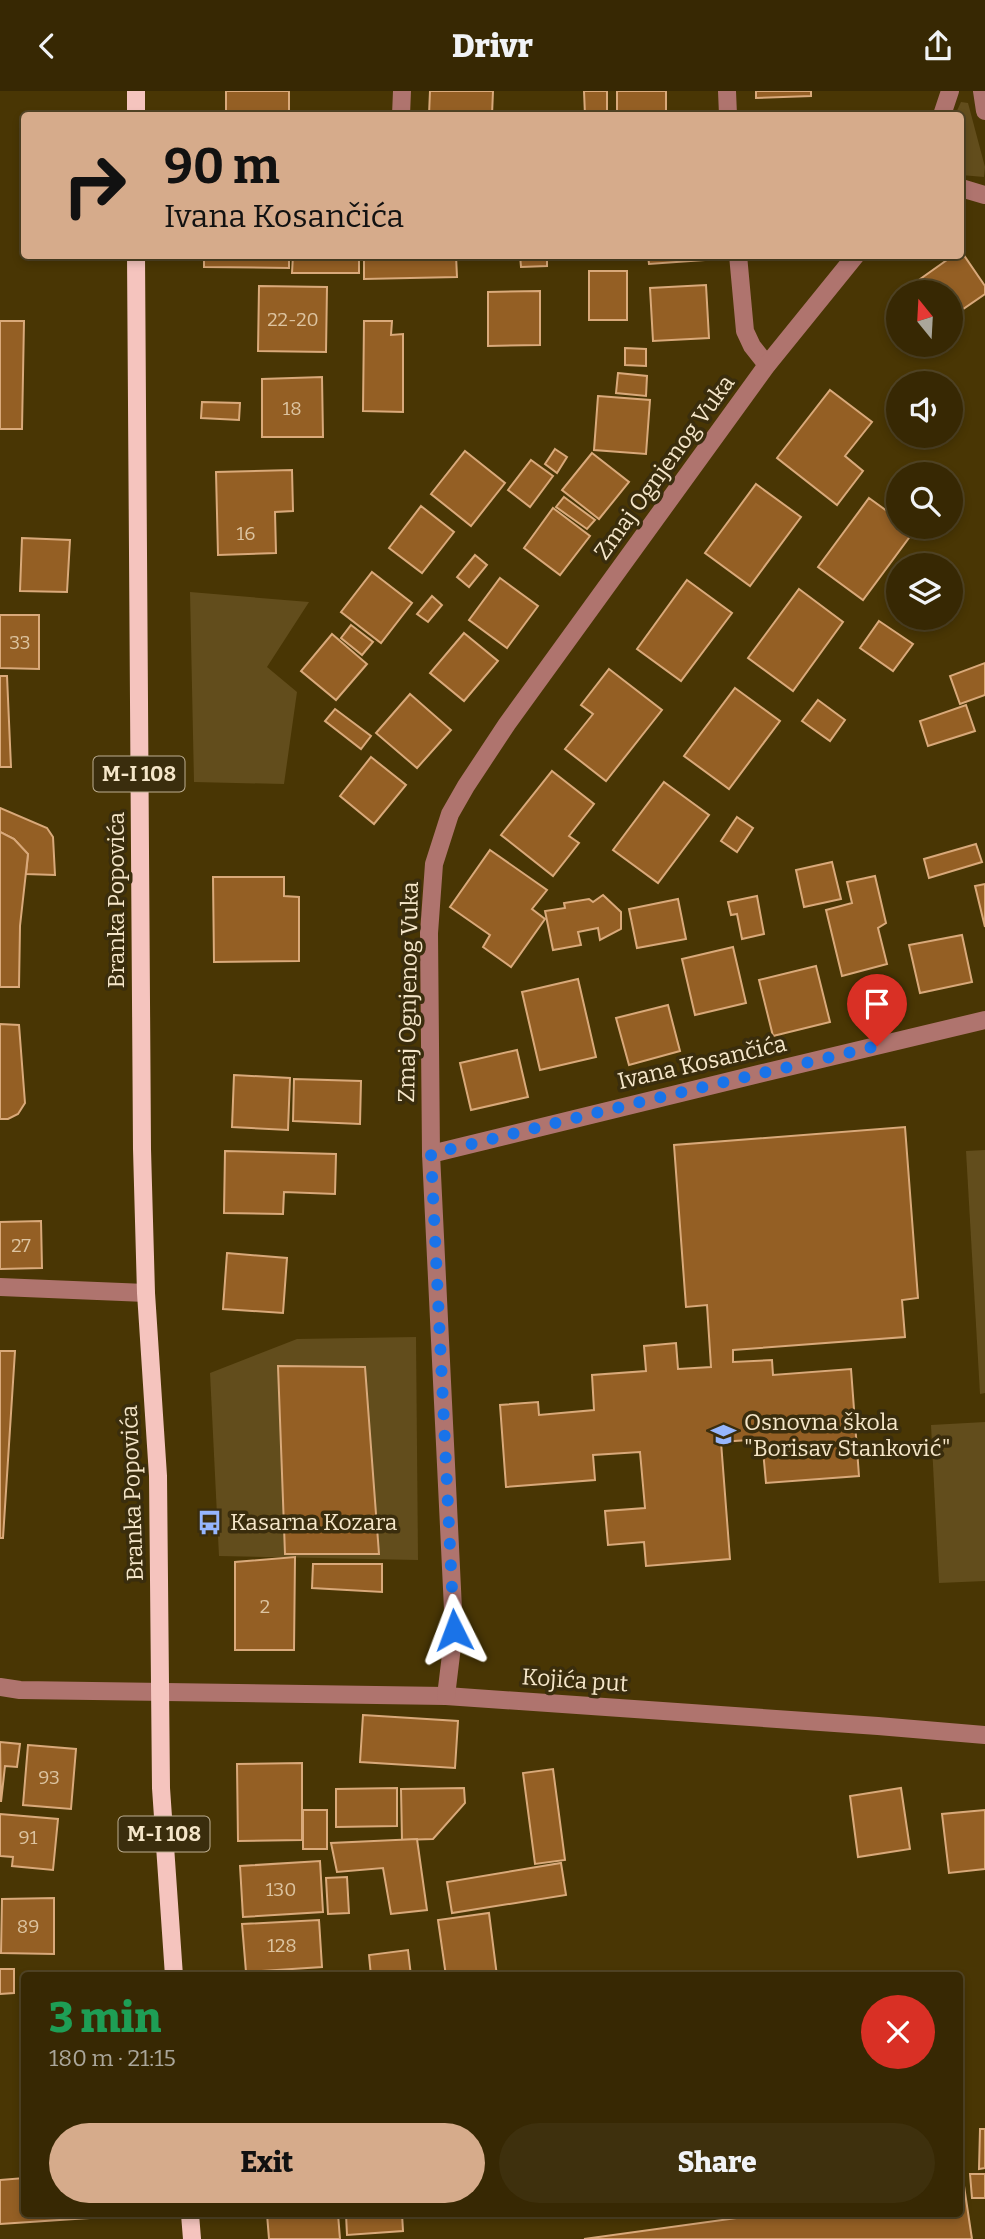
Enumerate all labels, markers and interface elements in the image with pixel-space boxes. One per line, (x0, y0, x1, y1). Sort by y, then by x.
icon: back (28, 27, 66, 65)
text: Drivr (452, 27, 533, 65)
icon: share (919, 27, 957, 65)
text: 90 m (164, 137, 280, 196)
icon: right (49, 140, 140, 231)
text: Ivana Kosančića (164, 197, 404, 235)
north arrow (886, 280, 962, 357)
map controls (886, 280, 963, 630)
house number: 22-20 (267, 308, 319, 331)
street label: Zmaj Ognjenog Vuka (588, 369, 741, 565)
button: sound (886, 371, 963, 448)
house number: 18 (282, 397, 302, 420)
button: search (886, 462, 963, 539)
house number: 16 (237, 522, 255, 545)
button: layers (886, 553, 963, 630)
house number: 33 (9, 631, 31, 654)
road number: M-I 108 (94, 757, 184, 791)
street label: Branka Popovića (102, 811, 130, 988)
street label: Zmaj Ognjenog Vuka (392, 881, 424, 1103)
pin (847, 974, 907, 1046)
icon: arrive (858, 985, 896, 1023)
street label: Ivana Kosančića (615, 1029, 790, 1095)
house number: 27 (11, 1234, 31, 1257)
street label: Branka Popovića (115, 1404, 149, 1582)
place label: Osnovna škola "Borisav Stanković" (744, 1408, 951, 1462)
school or university icon: Osnovna škola "Borisav Stanković" (710, 1421, 738, 1449)
bus stop icon: Kasarna Kozara (196, 1508, 224, 1536)
place label: Kasarna Kozara (230, 1508, 398, 1536)
position arrow (417, 1593, 491, 1667)
house number: 2 (260, 1595, 270, 1618)
street label: Kojića put (521, 1662, 629, 1698)
house number: 93 (38, 1766, 60, 1789)
road number: M-I 108 (118, 1817, 210, 1851)
house number: 91 (19, 1826, 38, 1849)
house number: 130 (266, 1878, 296, 1901)
house number: 89 (17, 1915, 39, 1938)
house number: 128 (267, 1934, 297, 1957)
text: 3 min (49, 1993, 162, 2043)
button: close (861, 1995, 935, 2069)
text: 180 m · 21:15 (49, 2044, 176, 2072)
button: Exit (49, 2123, 485, 2203)
button: Share (499, 2123, 935, 2203)

